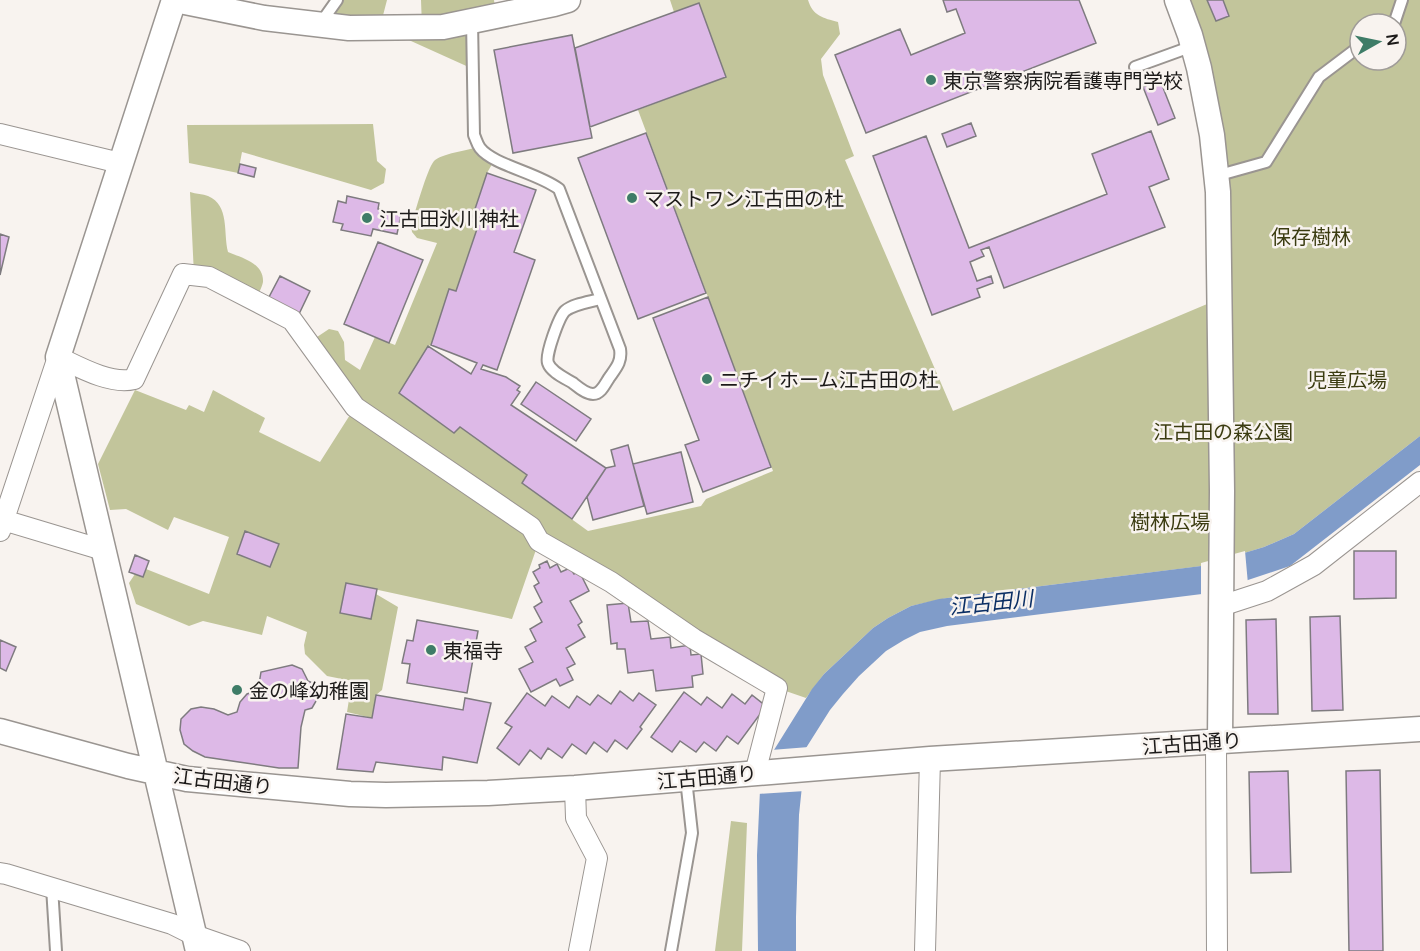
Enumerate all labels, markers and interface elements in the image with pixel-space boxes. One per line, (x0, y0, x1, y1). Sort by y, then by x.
north arrow (1348, 12, 1408, 72)
text: N (1381, 32, 1405, 47)
place label: 東京警察病院看護専門学校 (943, 67, 1183, 94)
marker: 東京警察病院看護専門学校 (924, 73, 938, 87)
place label: マストワン江古田の杜 (644, 185, 844, 212)
marker: マストワン江古田の杜 (625, 191, 639, 205)
place label: 江古田氷川神社 (379, 205, 519, 232)
marker: 江古田氷川神社 (360, 211, 374, 225)
park label: 保存樹林 (1271, 223, 1351, 250)
place label: ニチイホーム江古田の杜 (719, 366, 938, 393)
park label: 児童広場 (1307, 366, 1387, 393)
marker: ニチイホーム江古田の杜 (700, 372, 714, 386)
park label: 江古田の森公園 (1153, 418, 1293, 445)
park label: 樹林広場 (1130, 508, 1210, 535)
water label: 江古田川 (948, 583, 1036, 620)
place label: 東福寺 (443, 637, 503, 664)
marker: 東福寺 (424, 643, 438, 657)
place label: 金の峰幼稚園 (249, 677, 369, 704)
marker: 金の峰幼稚園 (230, 683, 244, 697)
street label: 江古田通り (1141, 726, 1243, 760)
street label: 江古田通り (656, 759, 758, 795)
street label: 江古田通り (172, 762, 274, 800)

